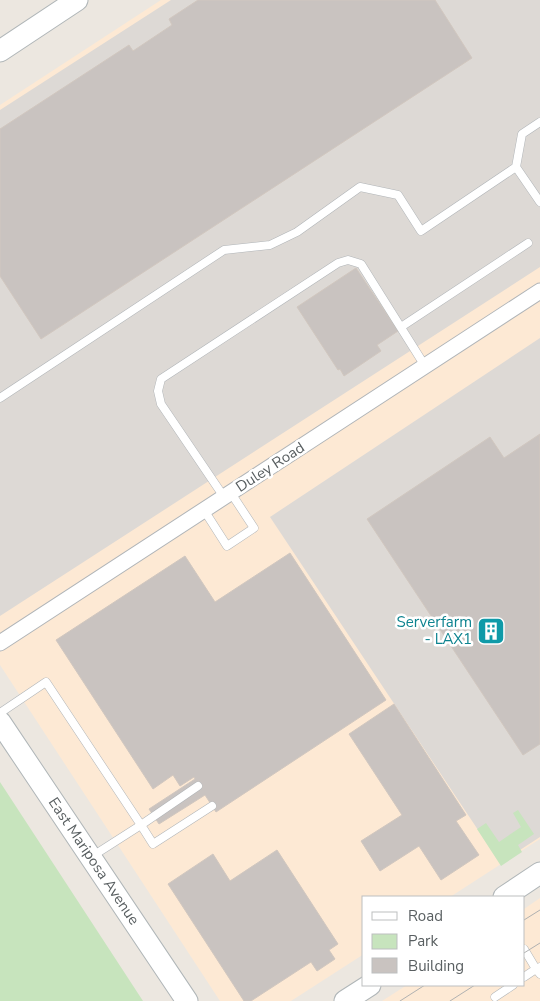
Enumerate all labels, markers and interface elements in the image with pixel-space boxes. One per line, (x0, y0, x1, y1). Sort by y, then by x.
street label: Duley Road (232, 437, 308, 497)
place label: Serverfarm - LAX1 (397, 612, 472, 649)
building icon: Serverfarm - LAX1 (476, 616, 506, 646)
street label: East Mariposa Avenue (44, 793, 144, 929)
legend (362, 896, 525, 986)
text: Road (408, 906, 443, 926)
text: Park (408, 931, 438, 951)
text: Building (408, 956, 464, 976)

